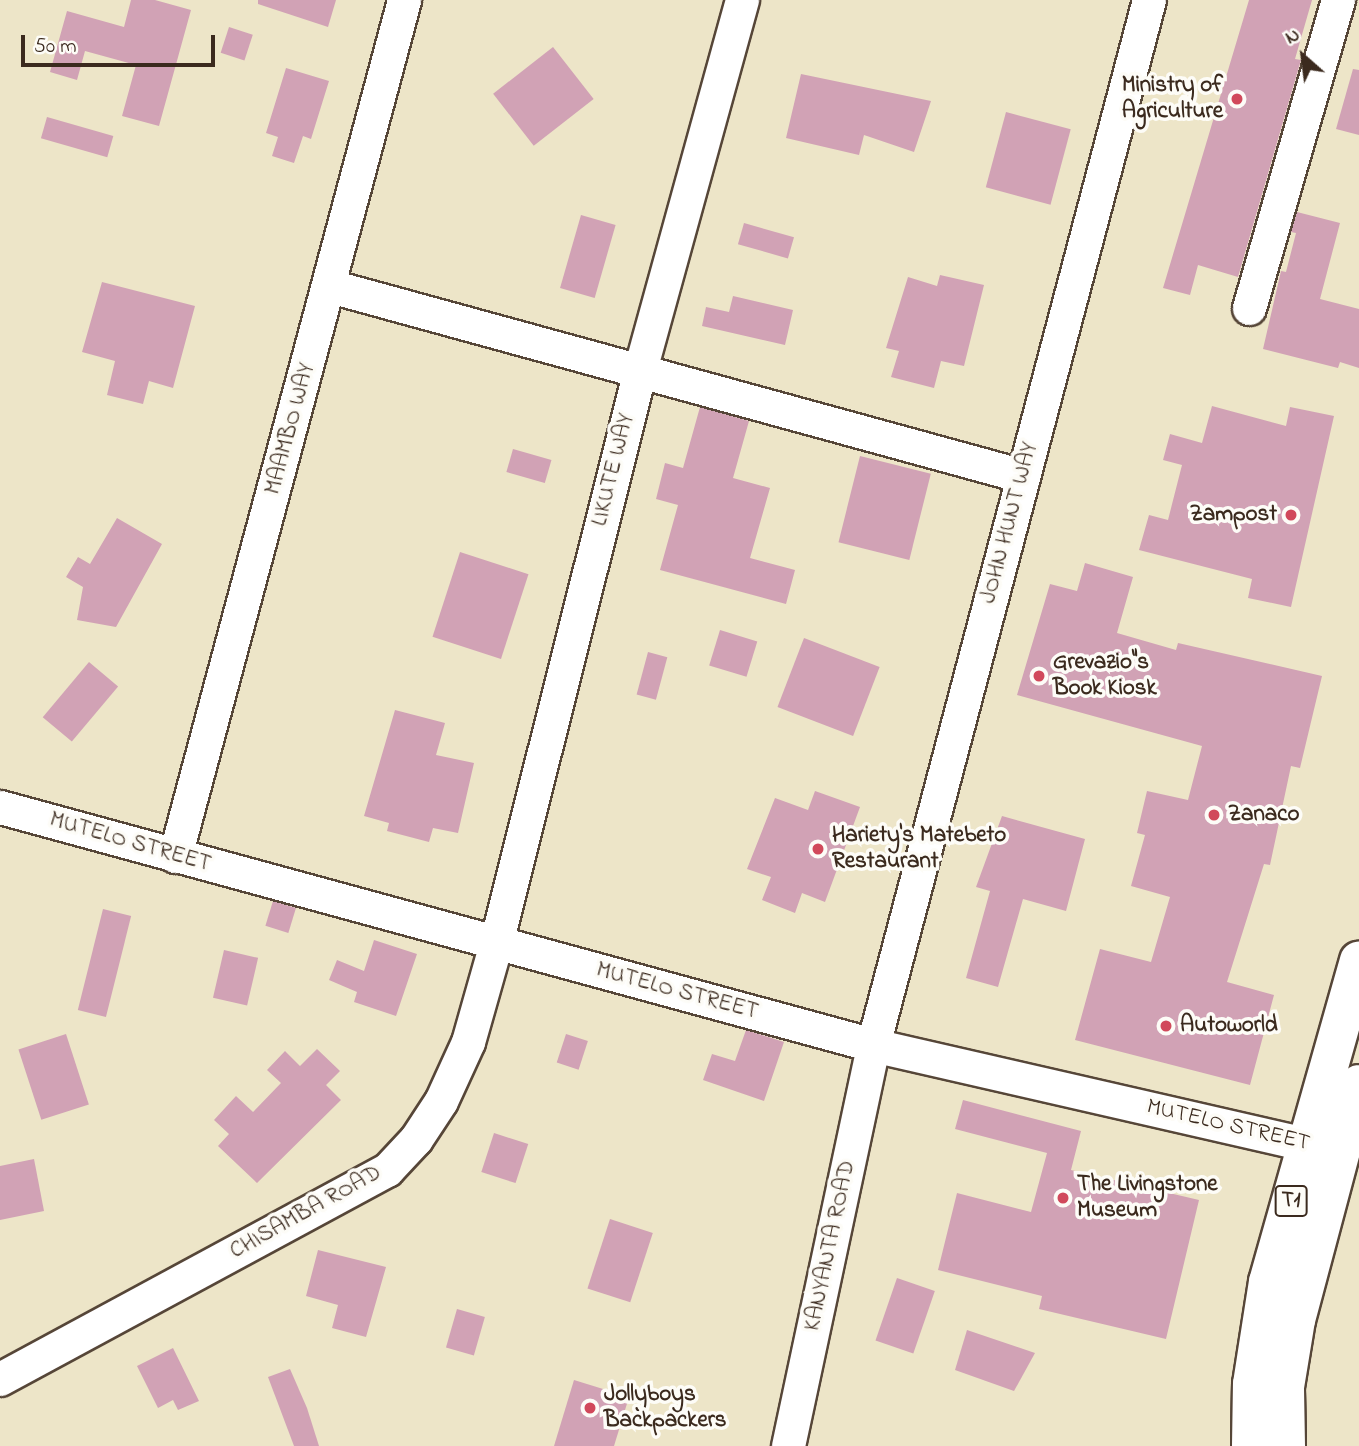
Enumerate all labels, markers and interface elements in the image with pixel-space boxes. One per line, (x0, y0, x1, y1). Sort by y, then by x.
scale bar (24, 21, 219, 65)
north arrow (1268, 21, 1338, 91)
text: N (1281, 22, 1305, 52)
text: 50 m (34, 32, 77, 62)
place label: Ministry of Agriculture (1122, 72, 1223, 126)
marker: Ministry of Agriculture (1229, 91, 1245, 107)
street label: MAAMBO WAY (260, 360, 322, 498)
street label: LIKUTE WAY (587, 411, 641, 529)
street label: JOHN HUNT WAY (975, 439, 1045, 607)
place label: Zampost (1190, 501, 1277, 529)
marker: Zampost (1283, 507, 1299, 523)
place label: Grevazio"s Book Kiosk (1053, 649, 1157, 703)
marker: Grevazio"s Book Kiosk (1031, 668, 1047, 684)
place label: Zanaco (1228, 801, 1299, 829)
street label: MUTELO STREET (46, 807, 214, 879)
marker: Zanaco (1206, 807, 1222, 823)
place label: Hariety's Matebeto Restaurant (832, 822, 1006, 876)
marker: Hariety's Matebeto Restaurant (810, 841, 826, 857)
street label: MUTELO STREET (593, 957, 761, 1027)
place label: Autoworld (1180, 1012, 1278, 1040)
marker: Autoworld (1158, 1018, 1174, 1034)
street label: MUTELO STREET (1144, 1094, 1312, 1158)
street label: KANYANTA ROAD (799, 1158, 863, 1334)
street label: CHISAMBA ROAD (225, 1160, 387, 1266)
place label: The Livingstone Museum (1077, 1171, 1218, 1225)
road number: T1 (1274, 1184, 1308, 1218)
marker: The Livingstone Museum (1055, 1190, 1071, 1206)
place label: Jollyboys Backpackers (604, 1381, 727, 1435)
marker: Jollyboys Backpackers (582, 1400, 598, 1416)

